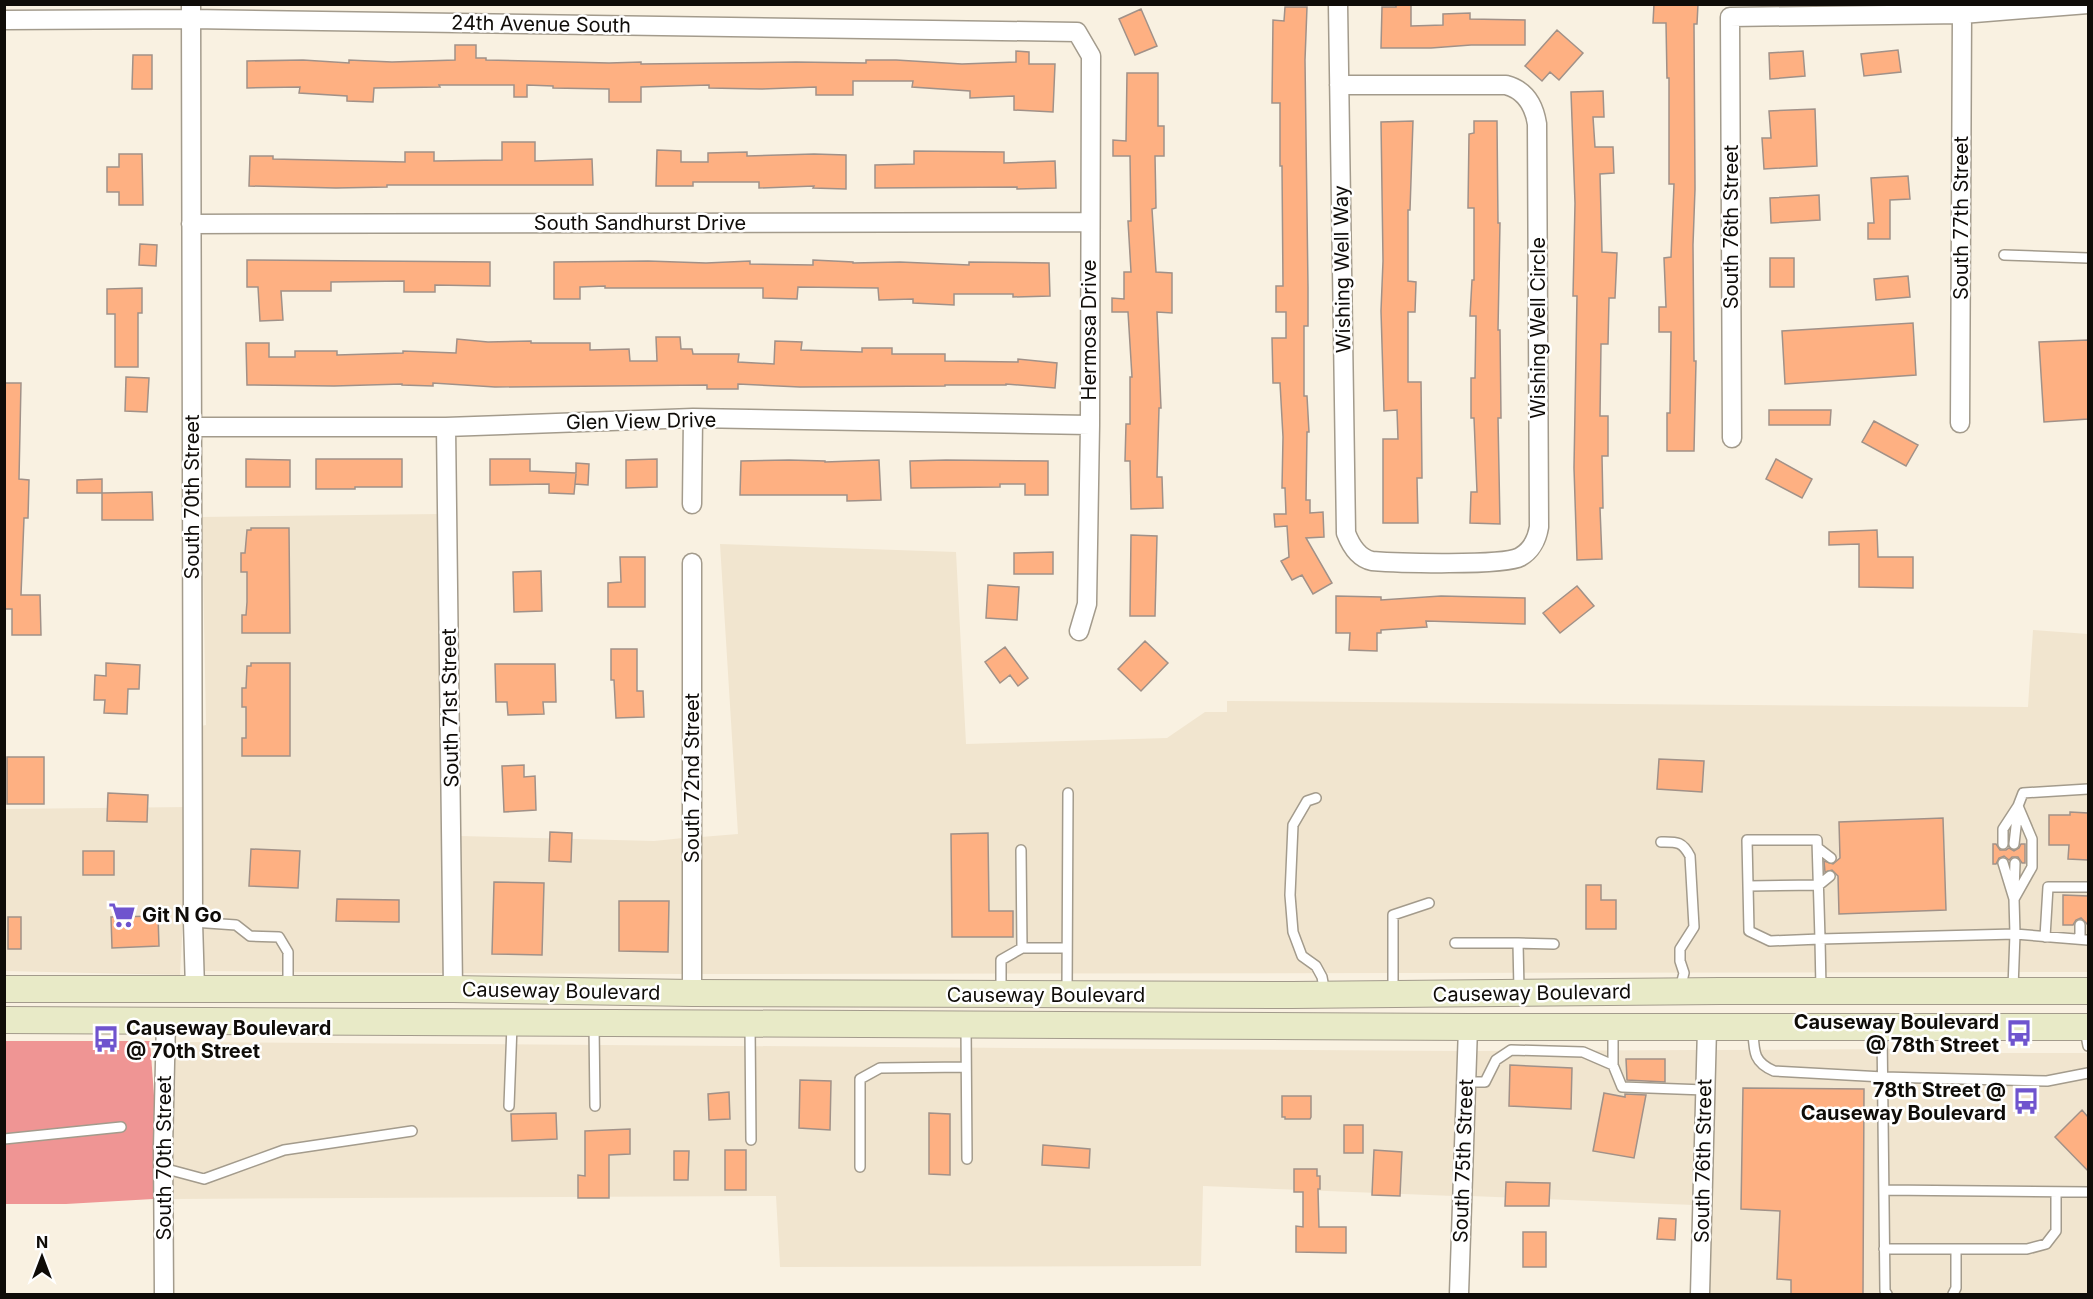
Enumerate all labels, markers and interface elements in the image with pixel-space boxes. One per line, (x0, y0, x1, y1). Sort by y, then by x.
street label: 24th Avenue South (451, 10, 631, 38)
street label: South 77th Street (1949, 135, 1973, 300)
street label: South 76th Street (1719, 144, 1743, 309)
street label: Wishing Well Way (1329, 185, 1355, 353)
street label: South Sandhurst Drive (534, 211, 746, 235)
street label: Wishing Well Circle (1526, 237, 1550, 419)
street label: Hermosa Drive (1077, 260, 1101, 400)
street label: Glen View Drive (566, 408, 716, 434)
street label: South 70th Street (180, 414, 204, 580)
street label: South 71st Street (437, 628, 463, 788)
street label: South 72nd Street (680, 692, 704, 863)
supermarket icon: Git N Go (107, 900, 137, 930)
place label: Git N Go (142, 903, 222, 927)
street label: Causeway Boulevard (462, 977, 660, 1005)
street label: Causeway Boulevard (1433, 979, 1631, 1007)
street label: Causeway Boulevard (947, 983, 1145, 1007)
place label: Causeway Boulevard @ 78th Street (1794, 1010, 1999, 1057)
place label: Causeway Boulevard @ 70th Street (126, 1016, 331, 1063)
bus stop icon: Causeway Boulevard @ 78th Street (2004, 1018, 2034, 1048)
bus stop icon: Causeway Boulevard @ 70th Street (91, 1024, 121, 1054)
street label: South 70th Street (152, 1075, 176, 1241)
street label: South 75th Street (1448, 1078, 1478, 1244)
street label: South 76th Street (1690, 1078, 1716, 1243)
place label: 78th Street @ Causeway Boulevard (1801, 1078, 2006, 1125)
bus stop icon: 78th Street @ Causeway Boulevard (2011, 1086, 2041, 1116)
north arrow (12, 1227, 72, 1287)
text: N (36, 1232, 48, 1252)

